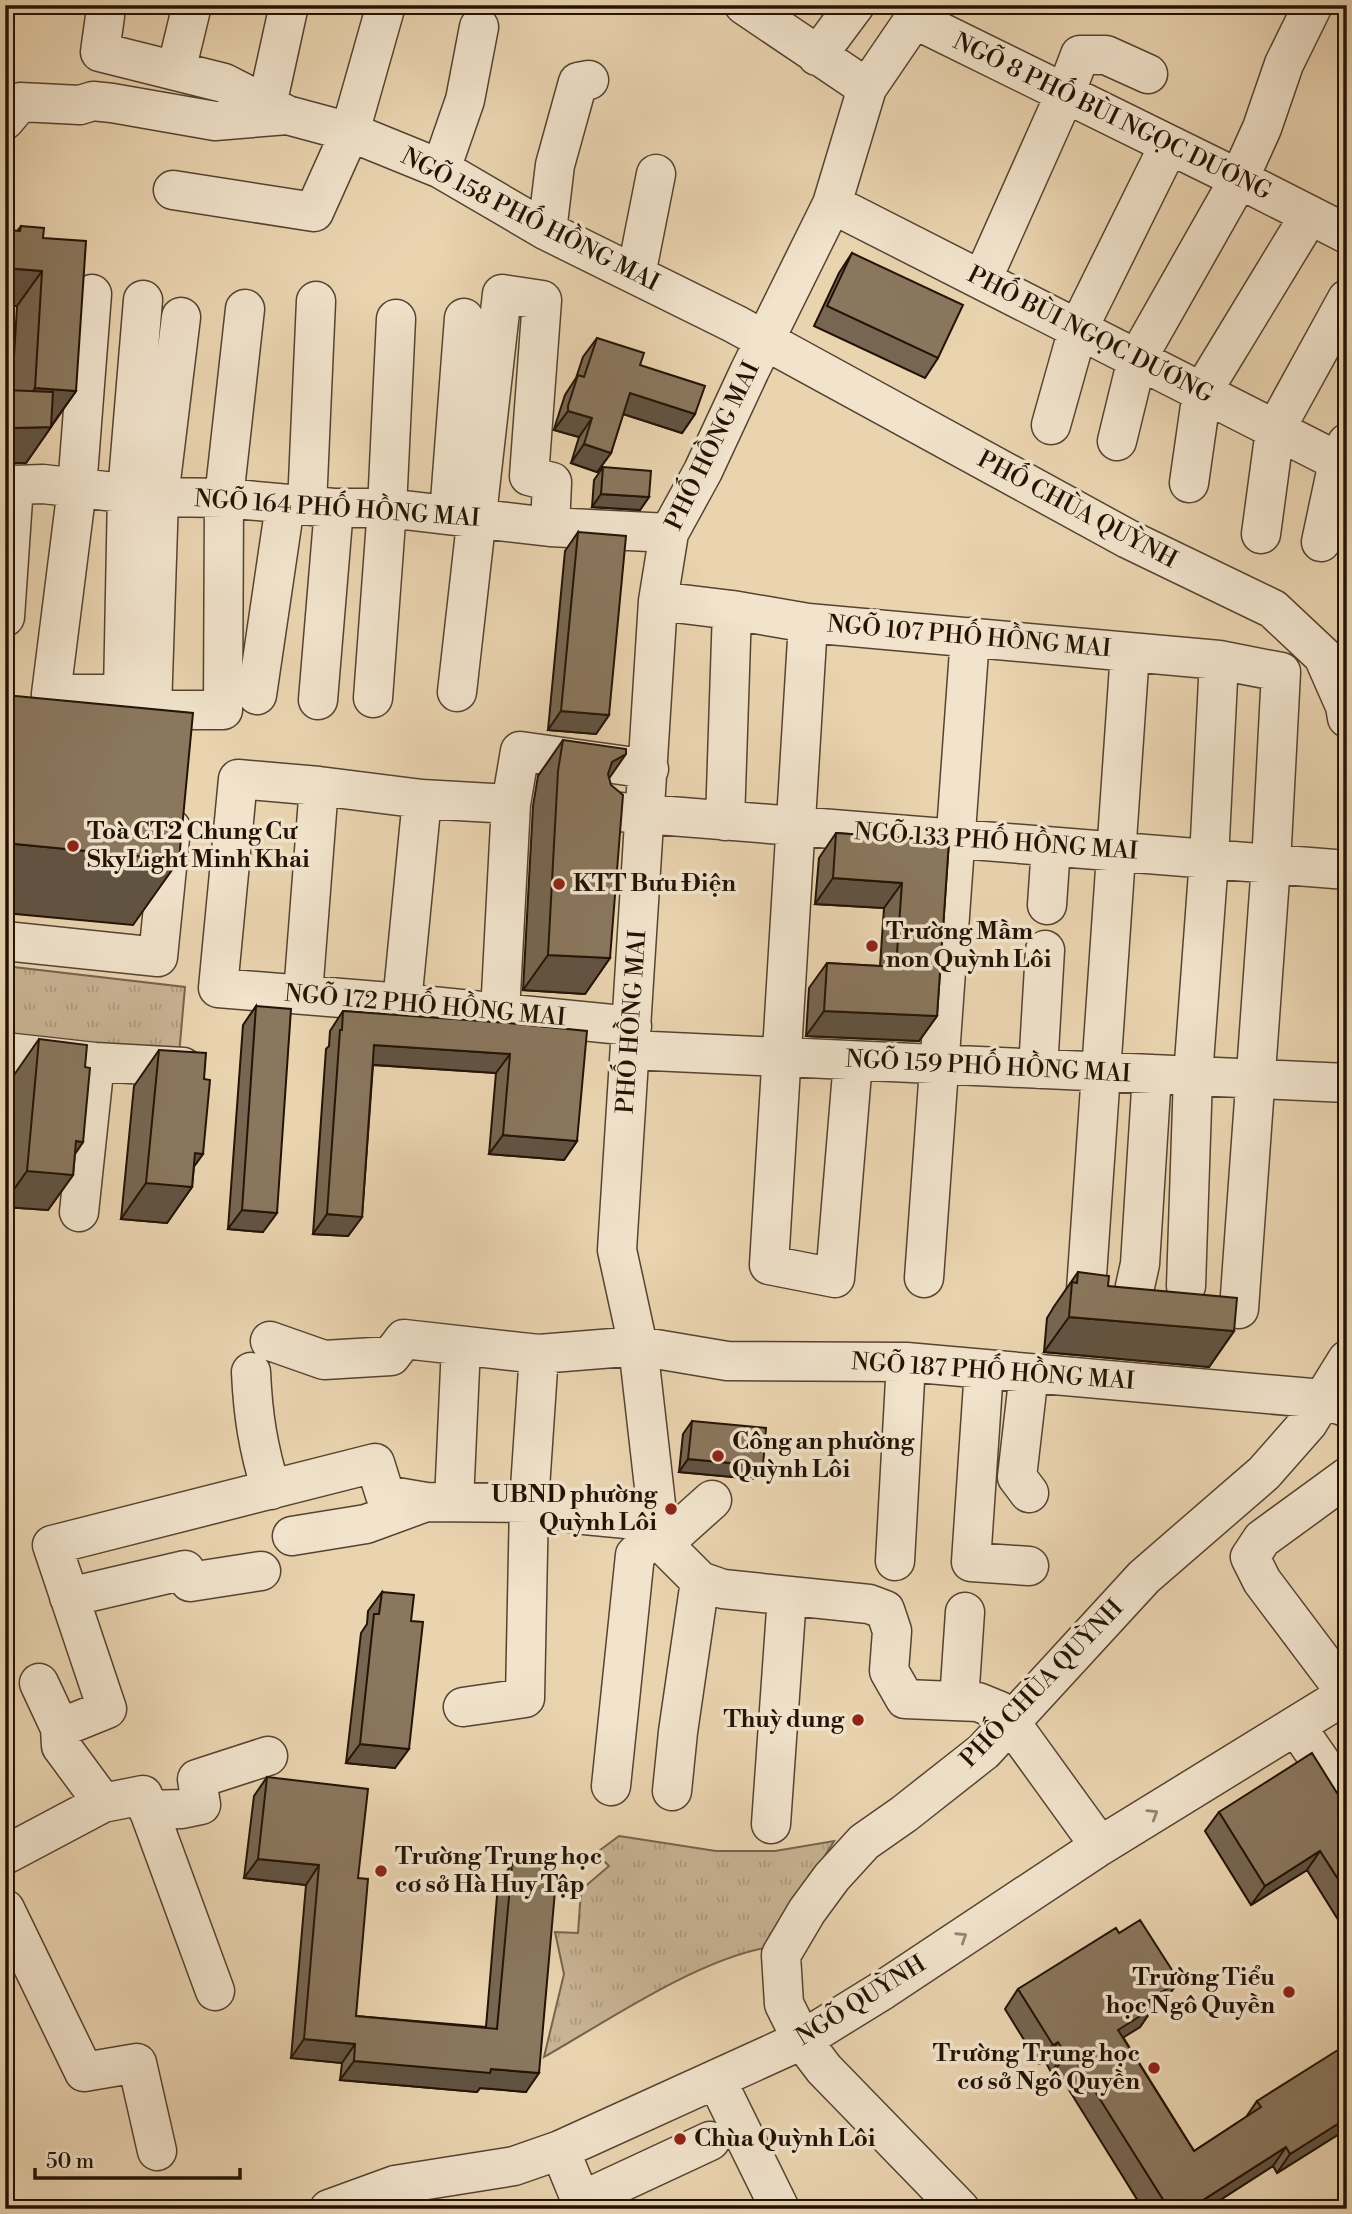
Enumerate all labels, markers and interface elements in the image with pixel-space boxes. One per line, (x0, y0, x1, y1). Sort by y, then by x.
street label: NGÕ 8 PHỐ BÙI NGỌC DƯƠNG (948, 23, 1278, 207)
street label: NGÕ 158 PHỐ HỒNG MAI (396, 138, 666, 298)
street label: PHỐ BÙI NGỌC DƯƠNG (962, 256, 1220, 410)
street label: PHỐ HỒNG MAI (656, 355, 767, 535)
street label: PHỐ CHÙA QUỲNH (972, 441, 1184, 575)
street label: NGÕ 164 PHỐ HỒNG MAI (193, 480, 481, 534)
street label: NGÕ 107 PHỐ HỒNG MAI (826, 606, 1113, 664)
street label: NGÕ 133 PHỐ HỒNG MAI (853, 813, 1139, 867)
place label: Toà CT2 Chung Cư SkyLight Minh Khai (87, 817, 310, 875)
marker: Toà CT2 Chung Cư SkyLight Minh Khai (65, 838, 81, 854)
place label: KTT Bưu Điện (573, 869, 736, 899)
marker: KTT Bưu Điện (551, 876, 567, 892)
place label: Trường Mầm non Quỳnh Lôi (886, 917, 1052, 975)
street label: PHỐ HỒNG MAI (607, 929, 653, 1115)
marker: Trường Mầm non Quỳnh Lôi (864, 938, 880, 954)
street label: NGÕ 172 PHỐ HỒNG MAI (283, 975, 567, 1033)
street label: NGÕ 159 PHỐ HỒNG MAI (845, 1041, 1132, 1089)
street label: NGÕ 187 PHỐ HỒNG MAI (850, 1343, 1136, 1397)
place label: Công an phường Quỳnh Lôi (732, 1427, 916, 1485)
marker: Công an phường Quỳnh Lôi (710, 1448, 726, 1464)
place label: UBND phường Quỳnh Lôi (491, 1480, 658, 1538)
marker: UBND phường Quỳnh Lôi (663, 1501, 679, 1517)
street label: PHỐ CHÙA QUỲNH (951, 1591, 1130, 1774)
place label: Thuỳ dung (723, 1705, 845, 1735)
marker: Thuỳ dung (850, 1712, 866, 1728)
one-way arrow (1146, 1809, 1159, 1822)
place label: Trường Trung học cơ sở Hà Huy Tập (395, 1842, 602, 1900)
marker: Trường Trung học cơ sở Hà Huy Tập (373, 1863, 389, 1879)
one-way arrow (955, 1933, 968, 1946)
street label: NGÕ QUỲNH (790, 1948, 931, 2053)
place label: Trường Tiểu học Ngô Quyền (1106, 1963, 1275, 2021)
marker: Trường Tiểu học Ngô Quyền (1281, 1984, 1297, 2000)
place label: Trường Trung học cơ sở Ngô Quyền (933, 2039, 1140, 2097)
marker: Trường Trung học cơ sở Ngô Quyền (1146, 2060, 1162, 2076)
place label: Chùa Quỳnh Lôi (694, 2124, 876, 2154)
marker: Chùa Quỳnh Lôi (672, 2131, 688, 2147)
scale bar (35, 2137, 240, 2181)
text: 50 m (46, 2149, 94, 2175)

